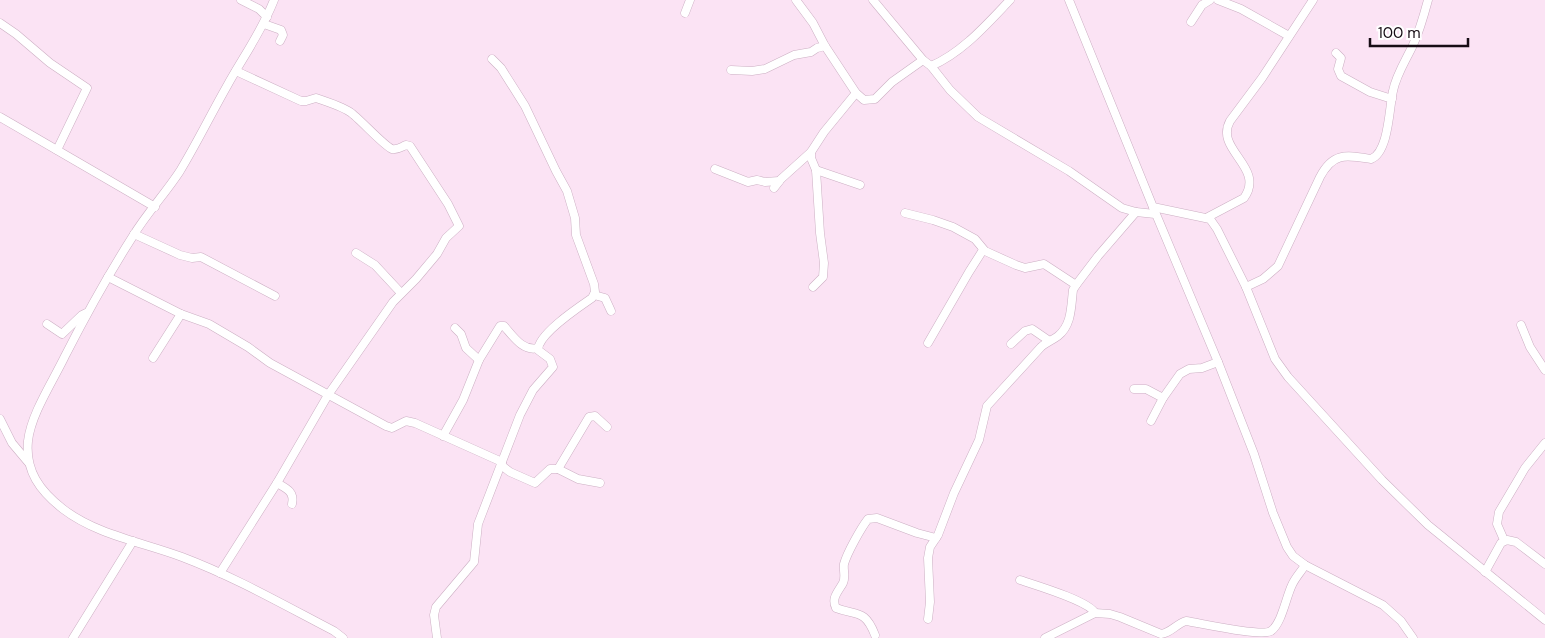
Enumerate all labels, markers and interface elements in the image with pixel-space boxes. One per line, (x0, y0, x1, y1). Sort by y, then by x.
scale bar (1370, 15, 1468, 47)
text: 100 m (1378, 23, 1421, 43)

